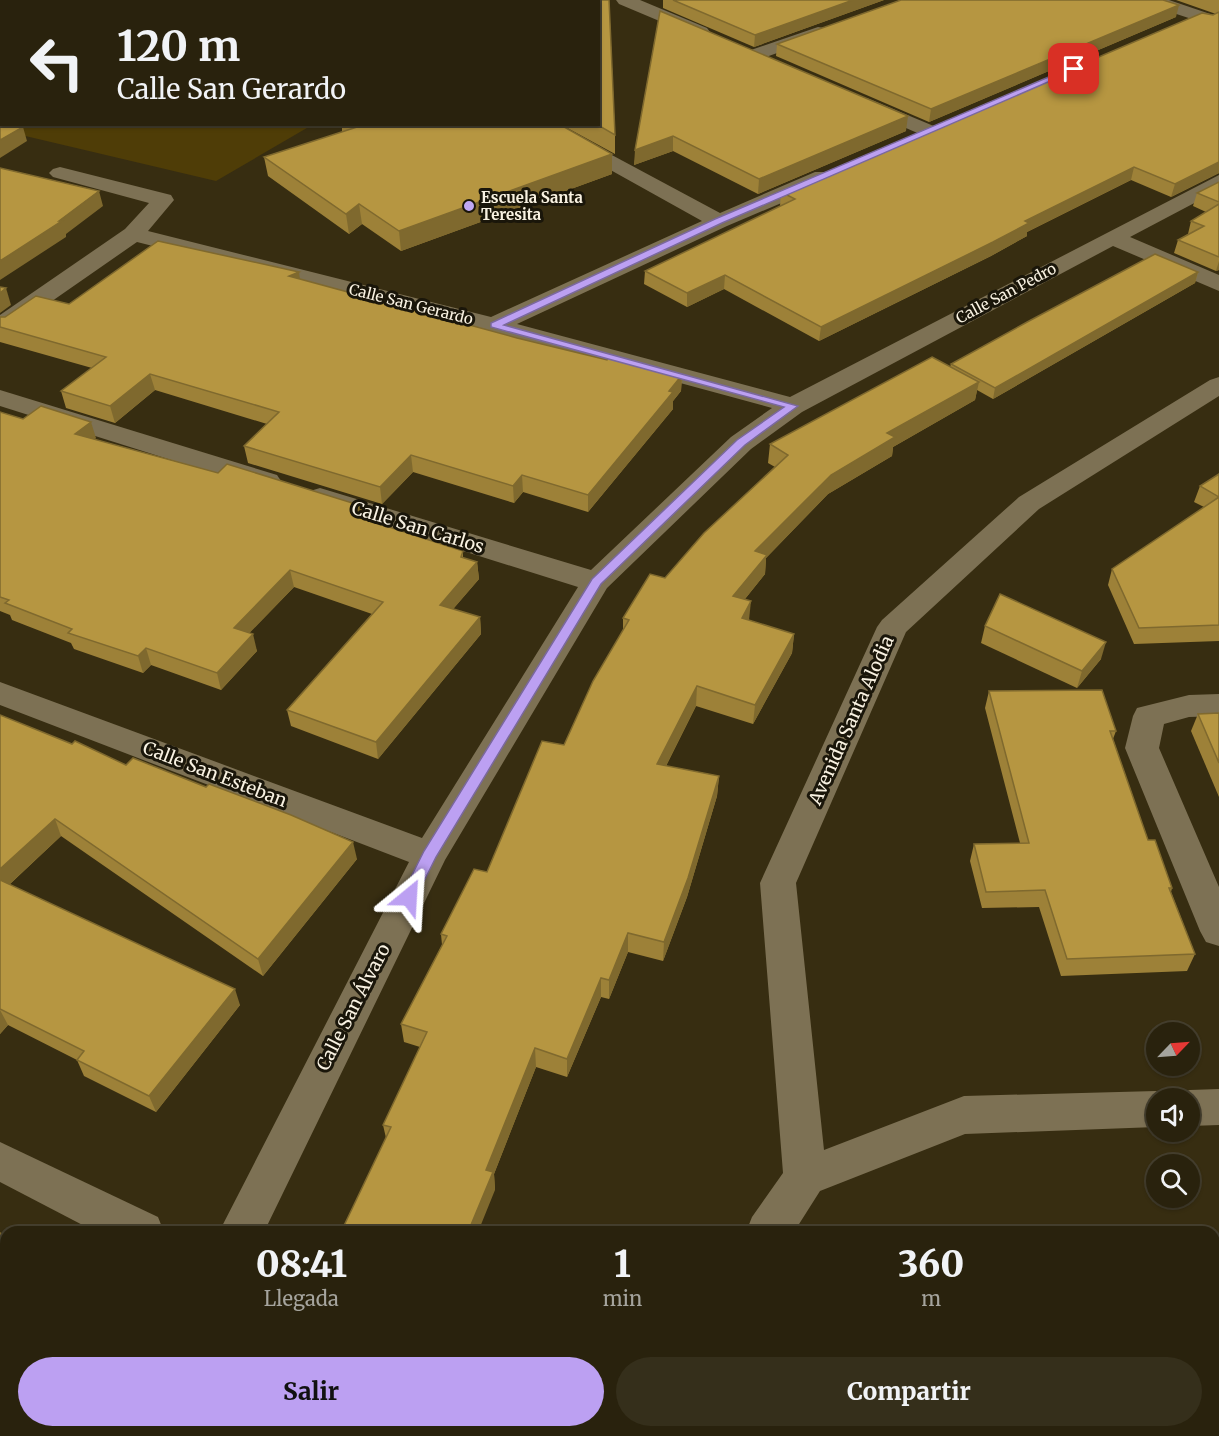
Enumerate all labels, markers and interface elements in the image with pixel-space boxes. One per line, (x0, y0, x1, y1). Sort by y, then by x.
text: 120 m (117, 20, 240, 72)
icon: left (18, 24, 96, 102)
pin (1048, 43, 1099, 94)
icon: arrive (1057, 52, 1090, 85)
text: Calle San Gerardo (117, 72, 346, 106)
place label: Escuela Santa Teresita (481, 188, 583, 224)
marker: Escuela Santa Teresita (462, 199, 476, 213)
street label: Calle San Pedro (953, 258, 1060, 327)
street label: Calle San Gerardo (347, 279, 475, 329)
street label: Calle San Carlos (349, 496, 487, 558)
street label: Avenida Santa Alodia (803, 632, 899, 809)
street label: Calle San Esteban (140, 736, 290, 812)
position arrow (377, 865, 441, 929)
street label: Calle San Álvaro (311, 940, 395, 1074)
north arrow (1146, 1022, 1200, 1076)
map controls (1146, 1022, 1200, 1208)
button: sound (1146, 1088, 1200, 1142)
button: search (1146, 1154, 1200, 1208)
text: 08:41 (256, 1242, 347, 1287)
text: 1 (614, 1242, 631, 1287)
text: 360 (898, 1242, 964, 1287)
text: Llegada (264, 1286, 339, 1311)
text: min (603, 1286, 642, 1311)
text: m (921, 1286, 941, 1311)
button: Salir (18, 1357, 604, 1426)
button: Compartir (616, 1357, 1202, 1426)

